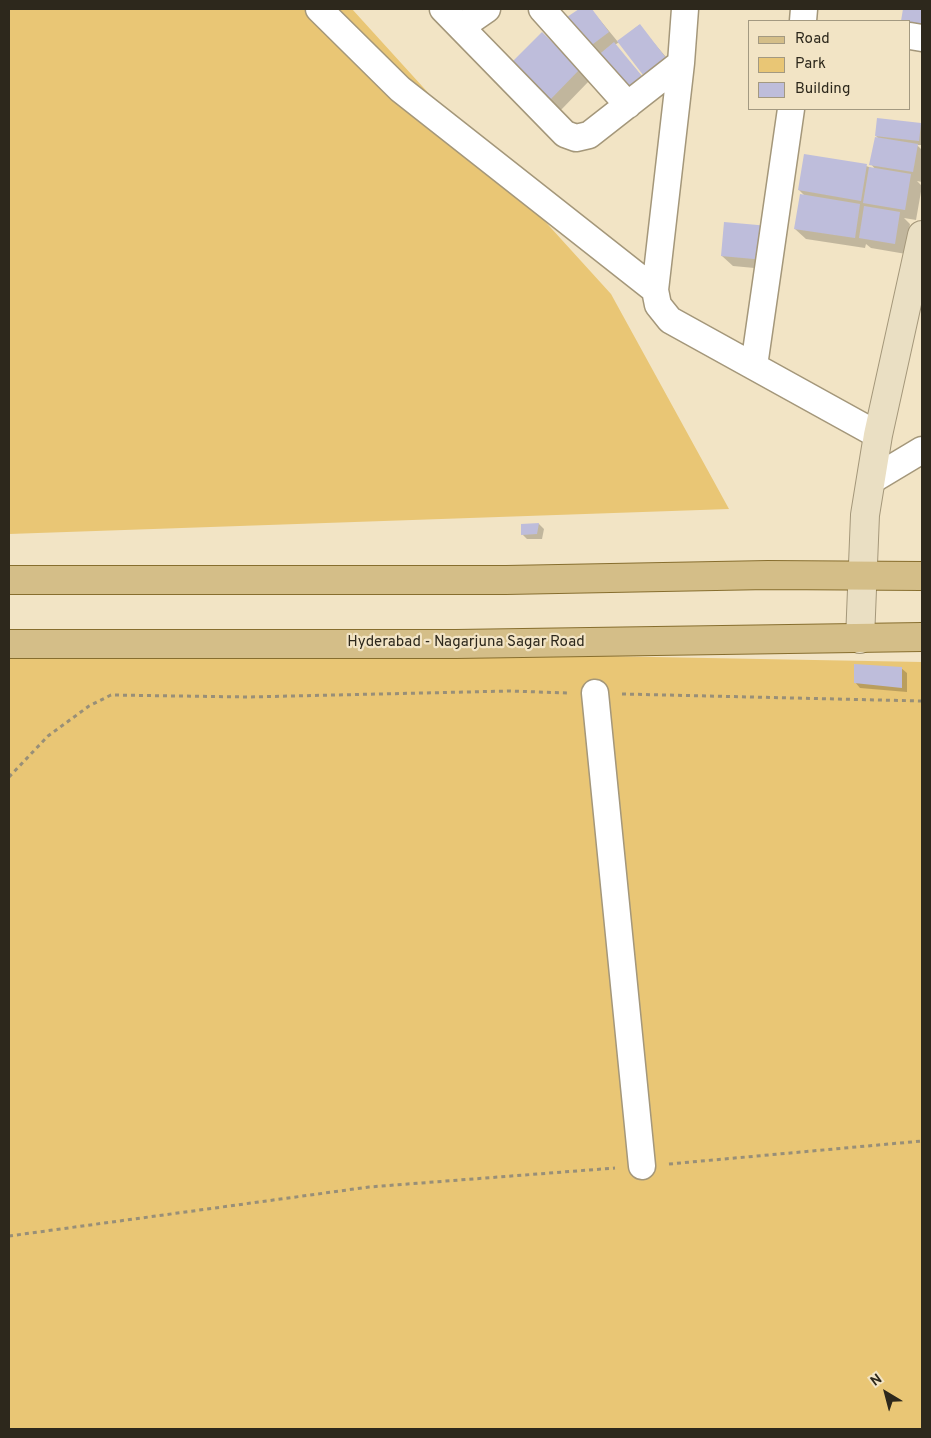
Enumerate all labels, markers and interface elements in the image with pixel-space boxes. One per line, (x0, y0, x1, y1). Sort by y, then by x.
legend (748, 20, 911, 110)
text: Road (795, 30, 830, 49)
text: Park (795, 55, 826, 74)
text: Building (795, 80, 850, 99)
street label: Hyderabad - Nagarjuna Sagar Road (347, 634, 585, 652)
north arrow (861, 1368, 911, 1418)
text: N (868, 1371, 886, 1390)

